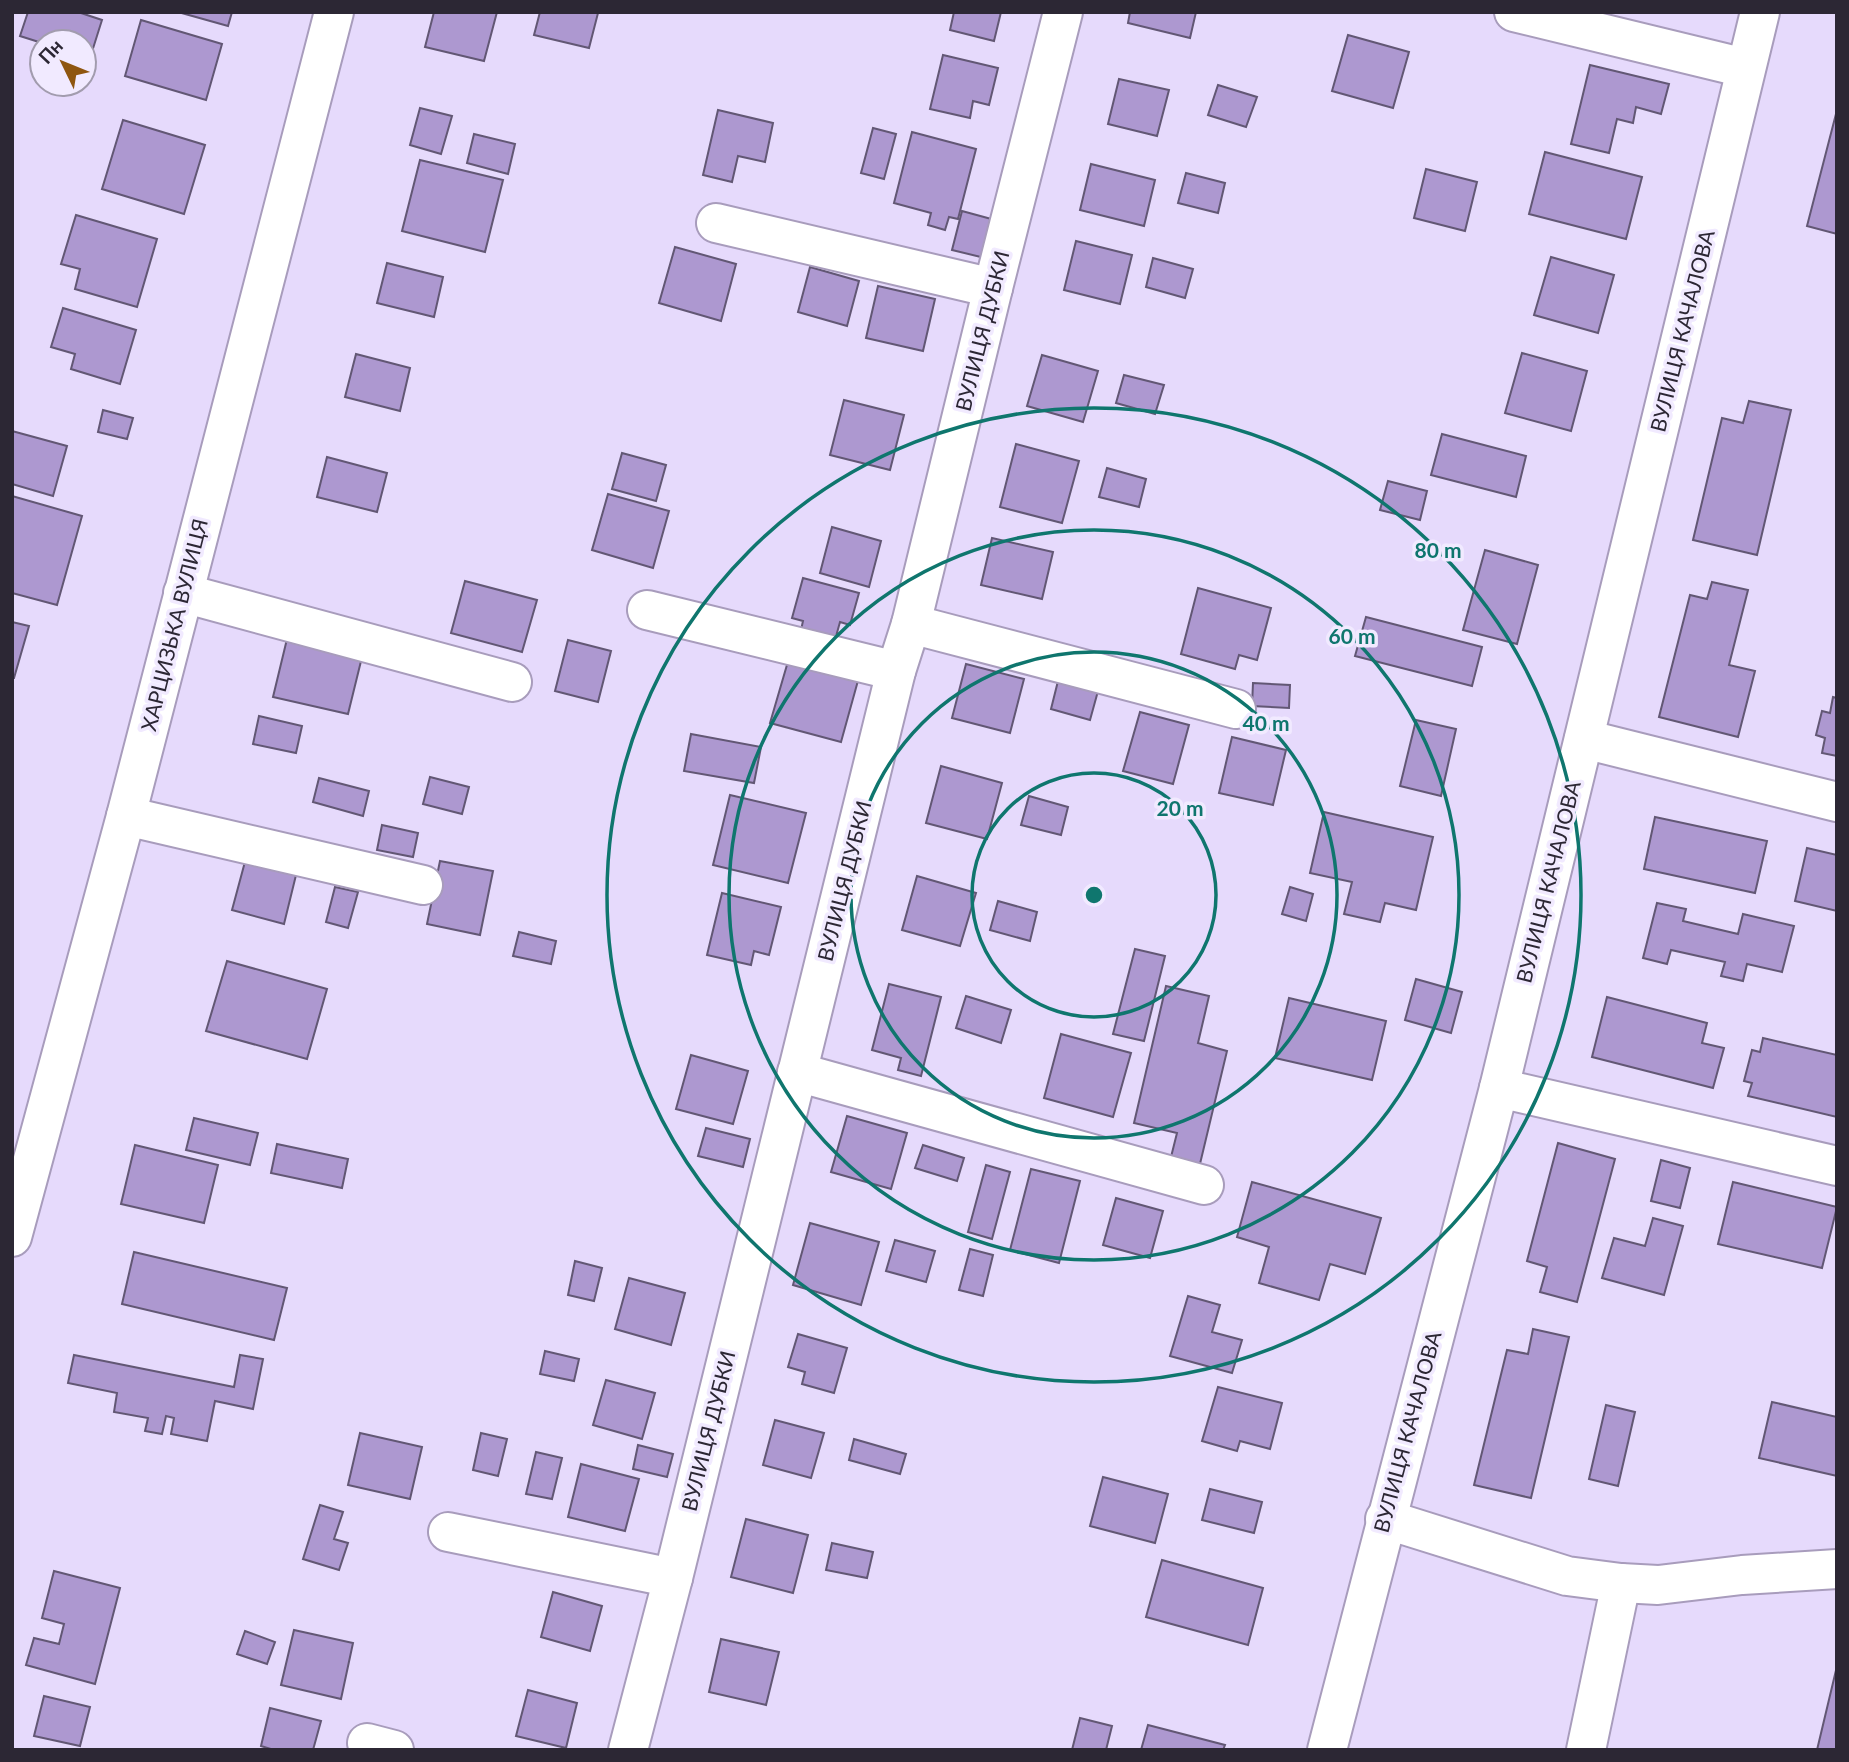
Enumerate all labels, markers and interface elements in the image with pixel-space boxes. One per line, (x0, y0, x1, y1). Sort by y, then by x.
north arrow (28, 28, 98, 98)
text: Пн (33, 34, 67, 68)
street label: ВУЛИЦЯ КАЧАЛОВА (1644, 226, 1719, 434)
street label: ВУЛИЦЯ ДУБКИ (950, 248, 1014, 414)
street label: ХАРЦИЗЬКА ВУЛИЦЯ (135, 516, 212, 733)
text: 80 m (1414, 537, 1462, 562)
text: 60 m (1328, 623, 1376, 648)
text: 40 m (1242, 710, 1290, 735)
street label: ВУЛИЦЯ КАЧАЛОВА (1510, 777, 1585, 985)
text: 20 m (1156, 795, 1204, 820)
street label: ВУЛИЦЯ ДУБКИ (812, 798, 876, 964)
centre of rings (1082, 883, 1106, 907)
street label: ВУЛИЦЯ КАЧАЛОВА (1368, 1328, 1446, 1535)
street label: ВУЛИЦЯ ДУБКИ (676, 1348, 740, 1514)

